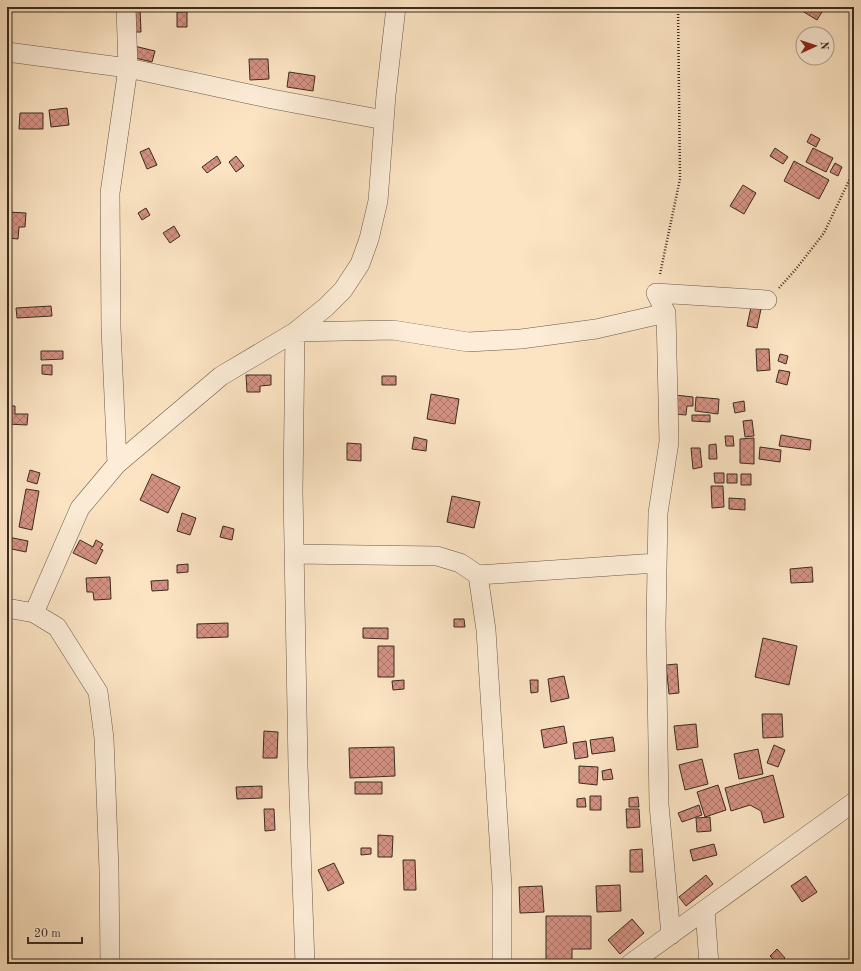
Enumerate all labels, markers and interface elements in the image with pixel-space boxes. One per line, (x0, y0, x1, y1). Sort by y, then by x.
north arrow (795, 26, 835, 66)
text: N (818, 41, 829, 51)
scale bar (28, 919, 82, 945)
text: 20 m (34, 928, 61, 940)

